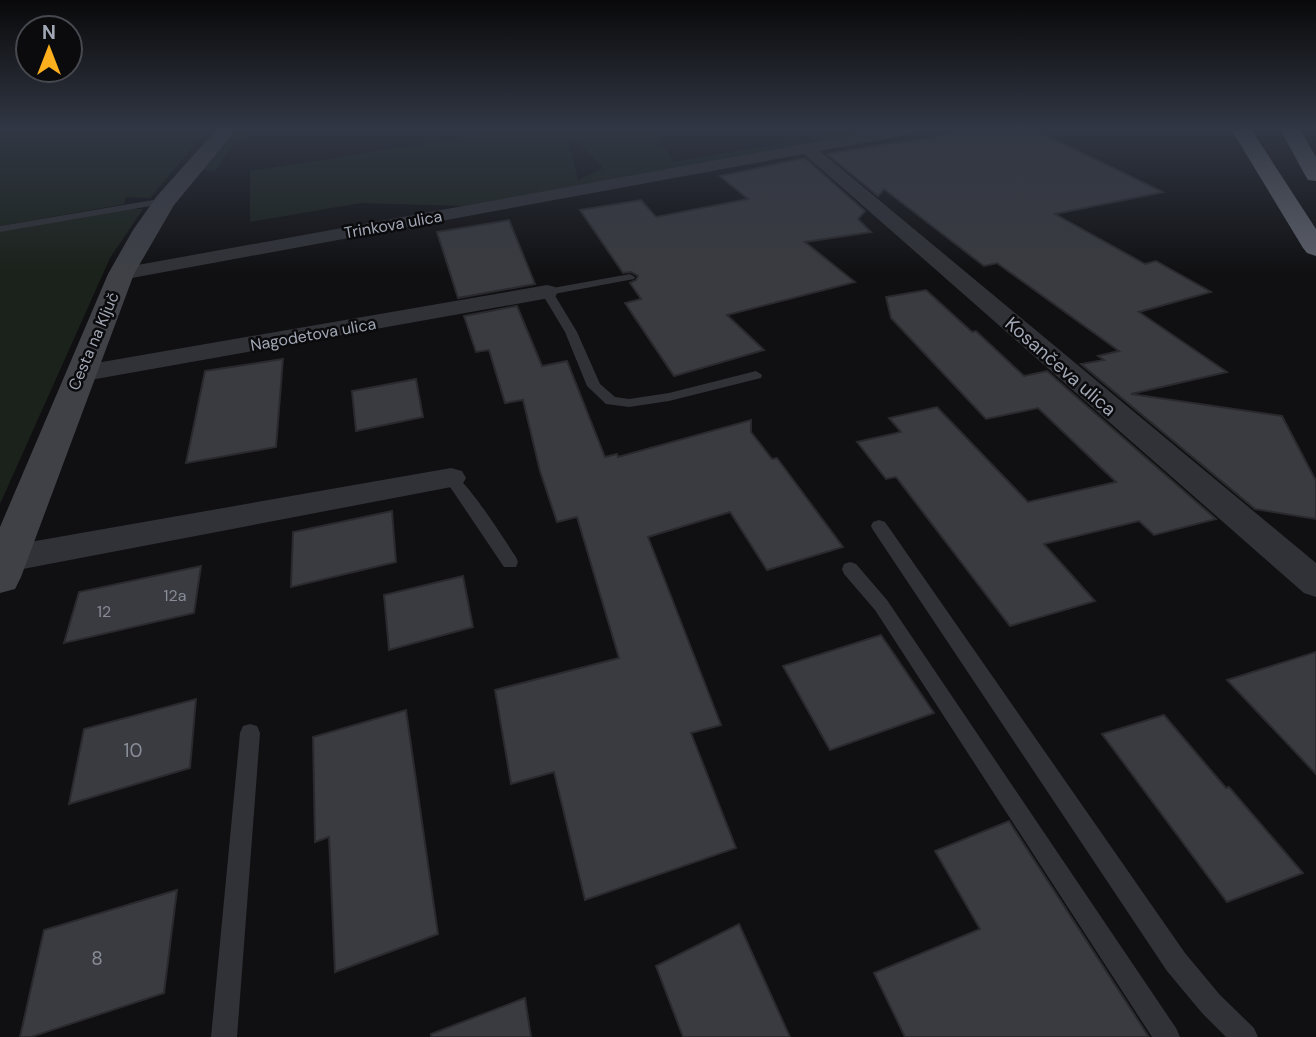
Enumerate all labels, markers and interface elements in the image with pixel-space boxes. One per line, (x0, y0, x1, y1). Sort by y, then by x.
north arrow (14, 14, 84, 84)
text: N (42, 20, 56, 45)
street label: Trinkova ulica (343, 206, 444, 243)
street label: Cesta na Ključ (63, 289, 124, 394)
street label: Kosančeva ulica (1000, 311, 1122, 422)
street label: Nagodetova ulica (249, 313, 378, 356)
house number: 12a (164, 585, 186, 606)
house number: 12 (97, 601, 111, 622)
house number: 10 (124, 738, 142, 763)
house number: 8 (91, 946, 103, 971)

